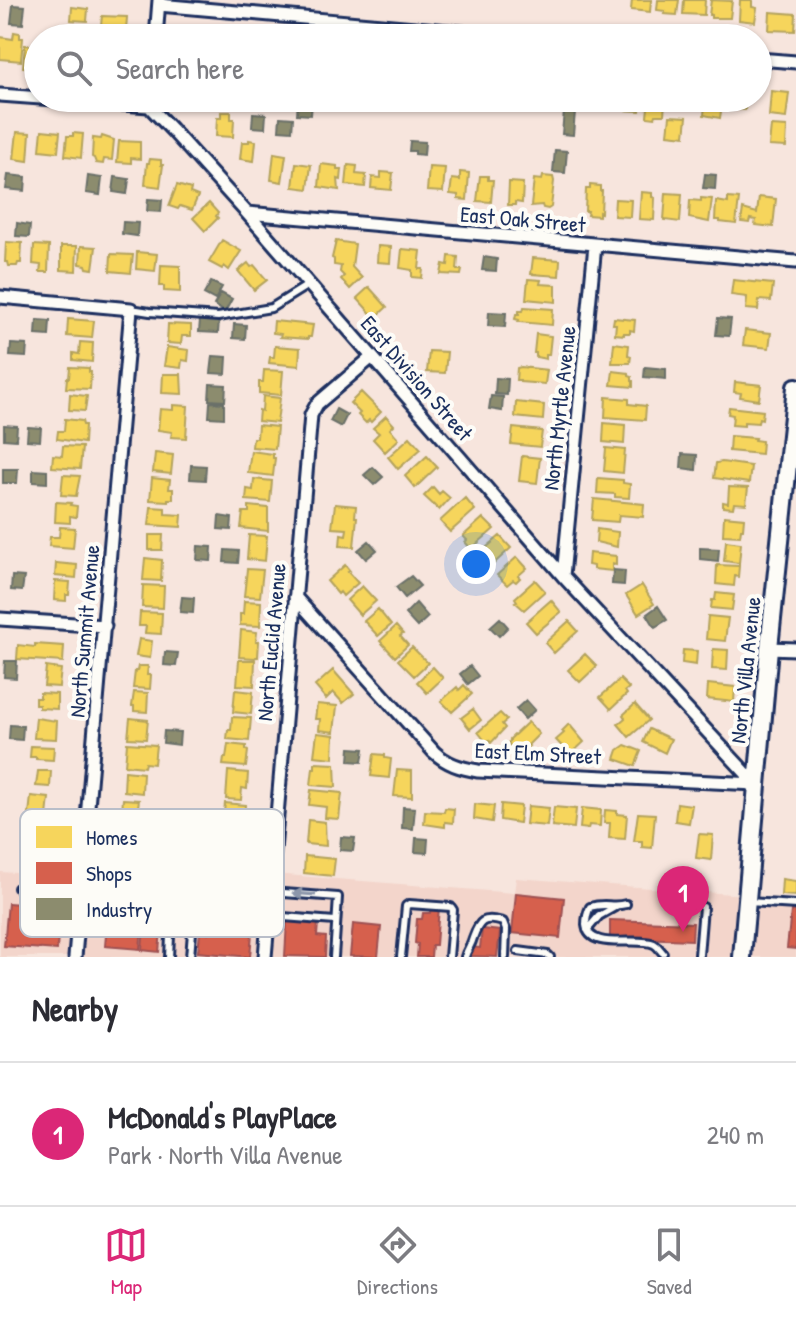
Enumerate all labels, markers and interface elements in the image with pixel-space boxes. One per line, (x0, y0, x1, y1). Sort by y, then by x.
search box (24, 24, 772, 112)
icon: search (52, 46, 96, 90)
text: Search here (116, 48, 244, 88)
street label: East Oak Street (459, 199, 587, 239)
street label: East Division Street (354, 309, 480, 447)
street label: North Myrtle Avenue (535, 324, 583, 492)
street label: North Summit Avenue (62, 543, 107, 719)
your location (456, 544, 496, 584)
street label: North Euclid Avenue (249, 562, 293, 722)
street label: North Villa Avenue (722, 595, 768, 745)
street label: East Elm Street (474, 735, 602, 771)
legend (20, 809, 284, 937)
text: Homes (86, 822, 137, 852)
text: Shops (86, 858, 132, 888)
pin: 1 (657, 866, 709, 932)
one-way arrow (291, 888, 316, 901)
text: Industry (86, 894, 152, 924)
text: Nearby (32, 986, 118, 1032)
text: McDonald's PlayPlace (108, 1097, 337, 1137)
text: 1 (53, 1117, 63, 1152)
text: 240 m (707, 1117, 764, 1152)
text: Park · North Villa Avenue (108, 1137, 343, 1172)
tab: Map (104, 1223, 148, 1301)
tab: Directions (357, 1223, 438, 1301)
tab: Saved (647, 1223, 692, 1301)

